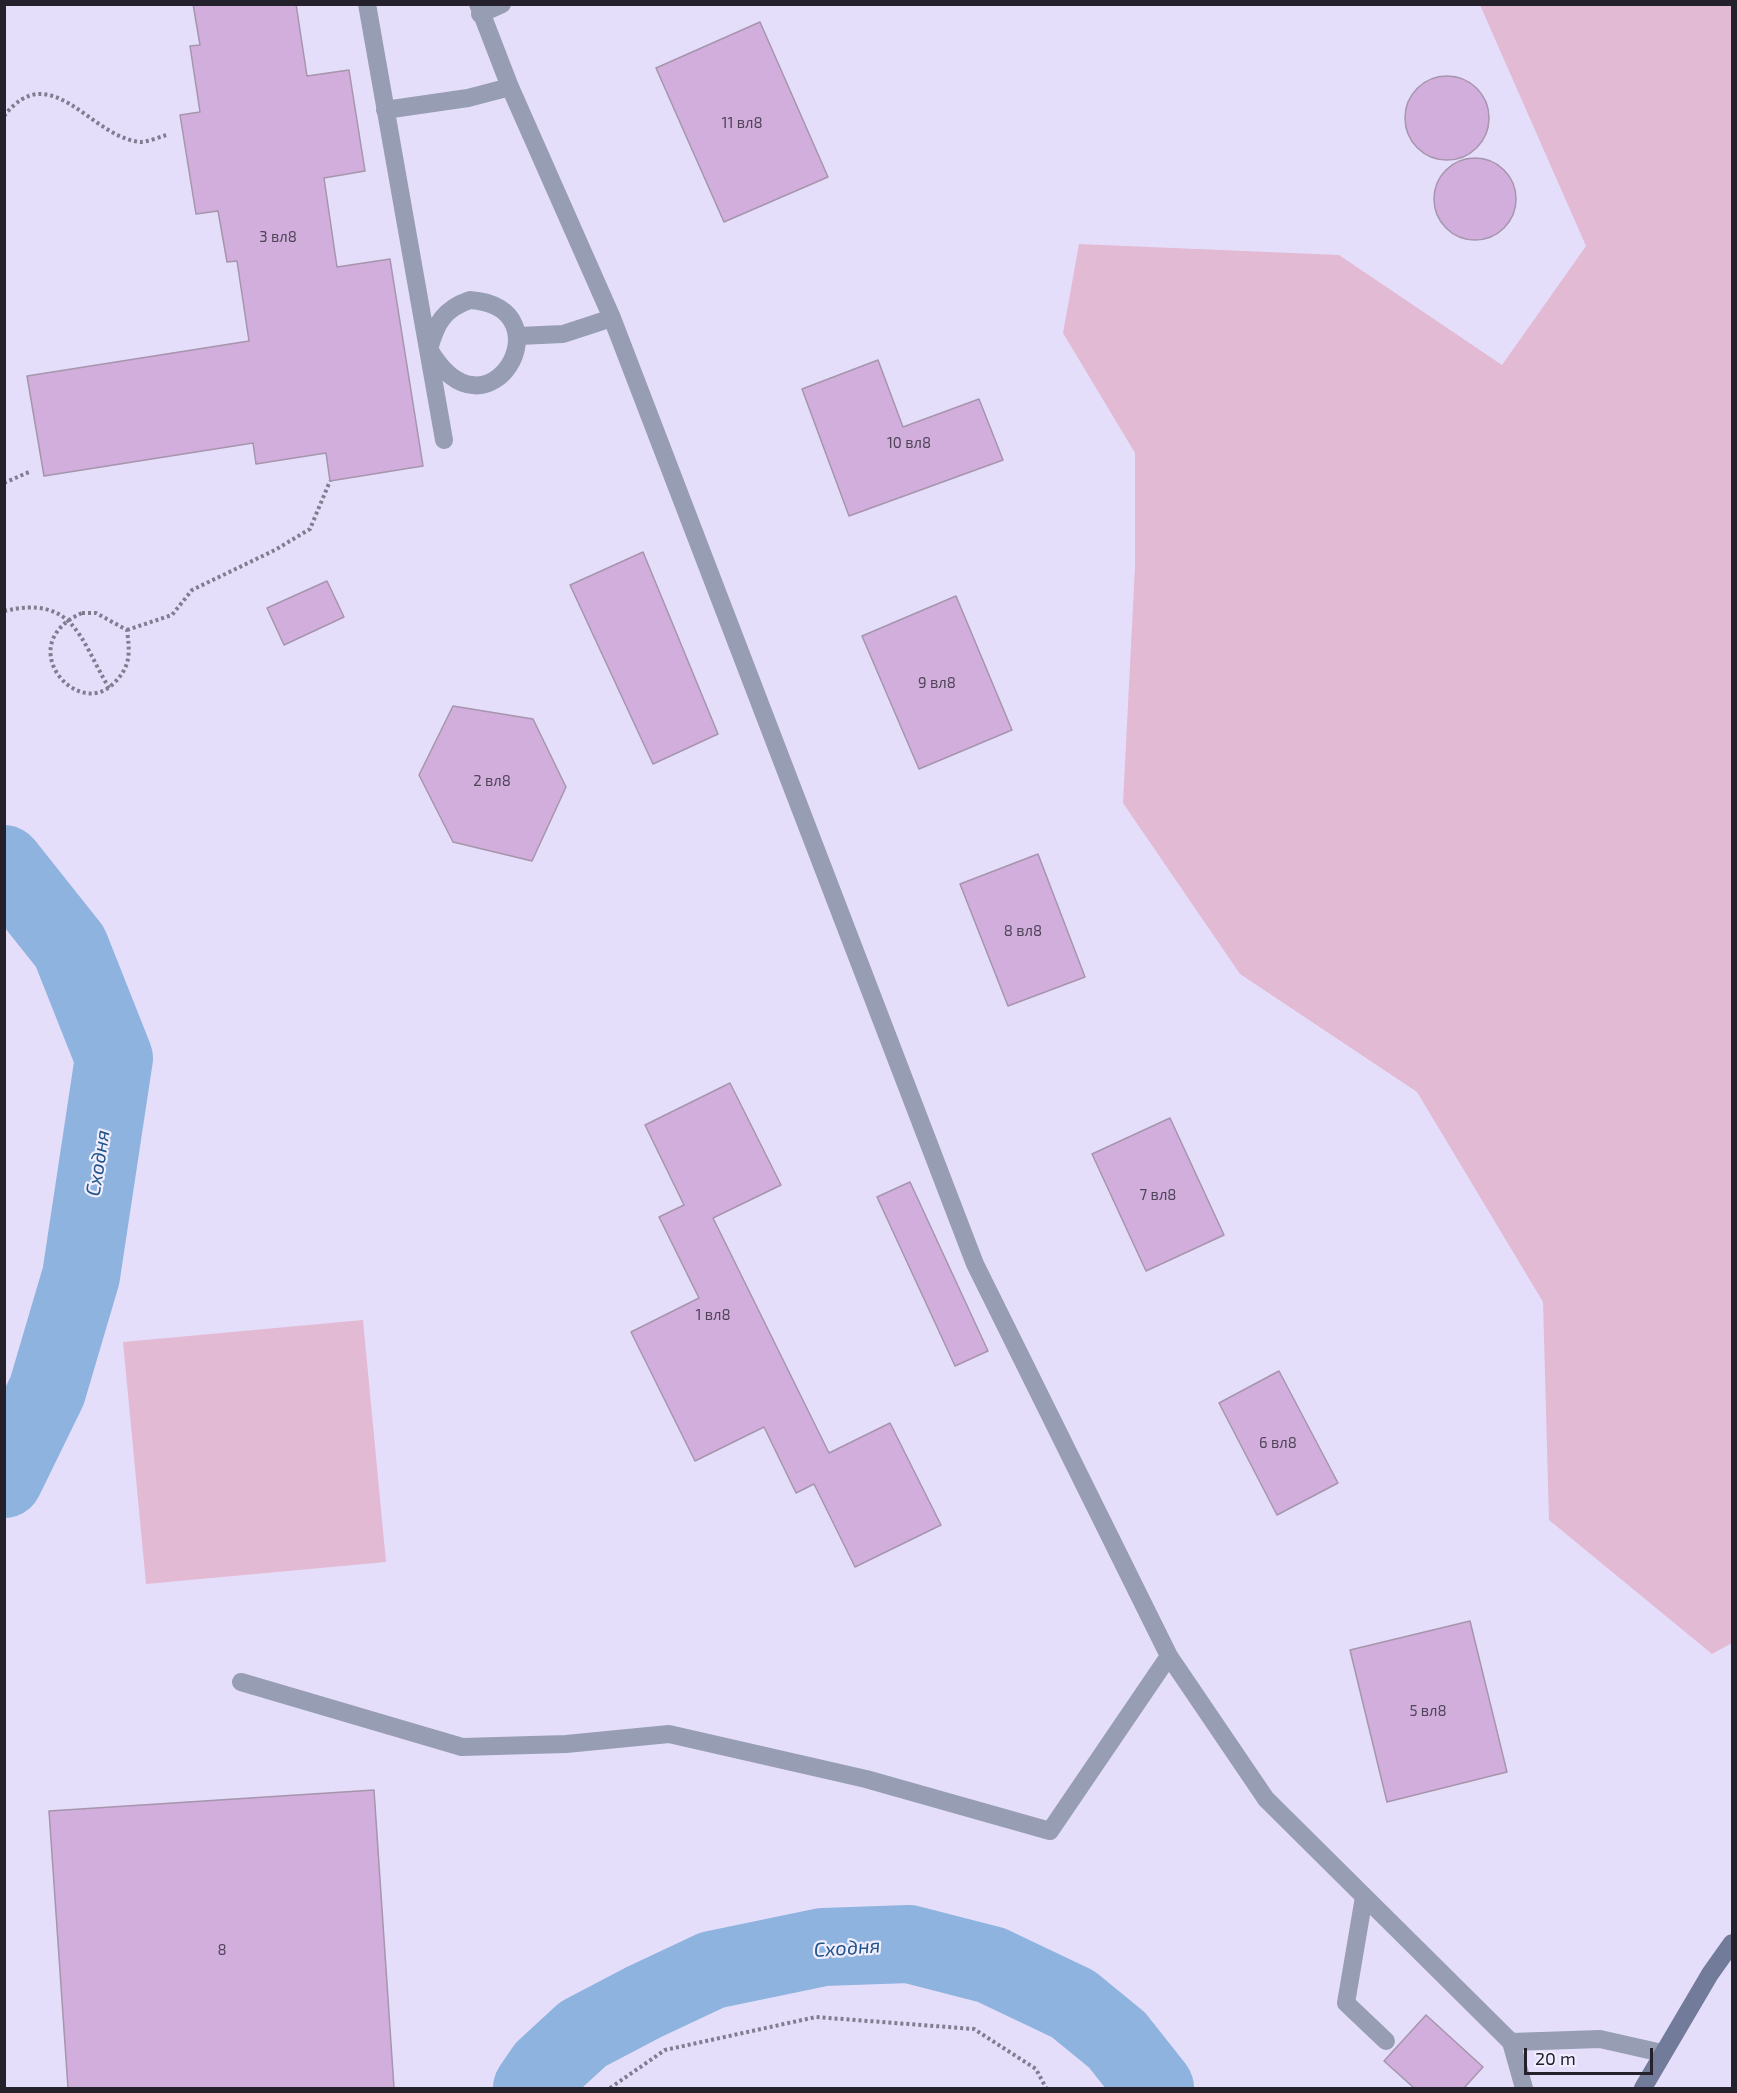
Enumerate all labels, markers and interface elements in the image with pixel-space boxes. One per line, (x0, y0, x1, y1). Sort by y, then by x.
house number: 11 вл8 (721, 114, 763, 132)
house number: 3 вл8 (259, 228, 297, 246)
house number: 10 вл8 (887, 434, 931, 452)
house number: 9 вл8 (918, 674, 956, 692)
house number: 2 вл8 (473, 772, 511, 790)
house number: 8 вл8 (1004, 922, 1042, 940)
water label: Сходня (81, 1128, 115, 1198)
house number: 7 вл8 (1140, 1186, 1176, 1204)
house number: 1 вл8 (695, 1306, 731, 1324)
house number: 6 вл8 (1259, 1434, 1297, 1452)
house number: 5 вл8 (1409, 1702, 1447, 1720)
water label: Сходня (813, 1934, 881, 1962)
house number: 8 (217, 1941, 227, 1959)
scale bar (1527, 2036, 1656, 2074)
text: 20 m (1535, 2047, 1576, 2069)

